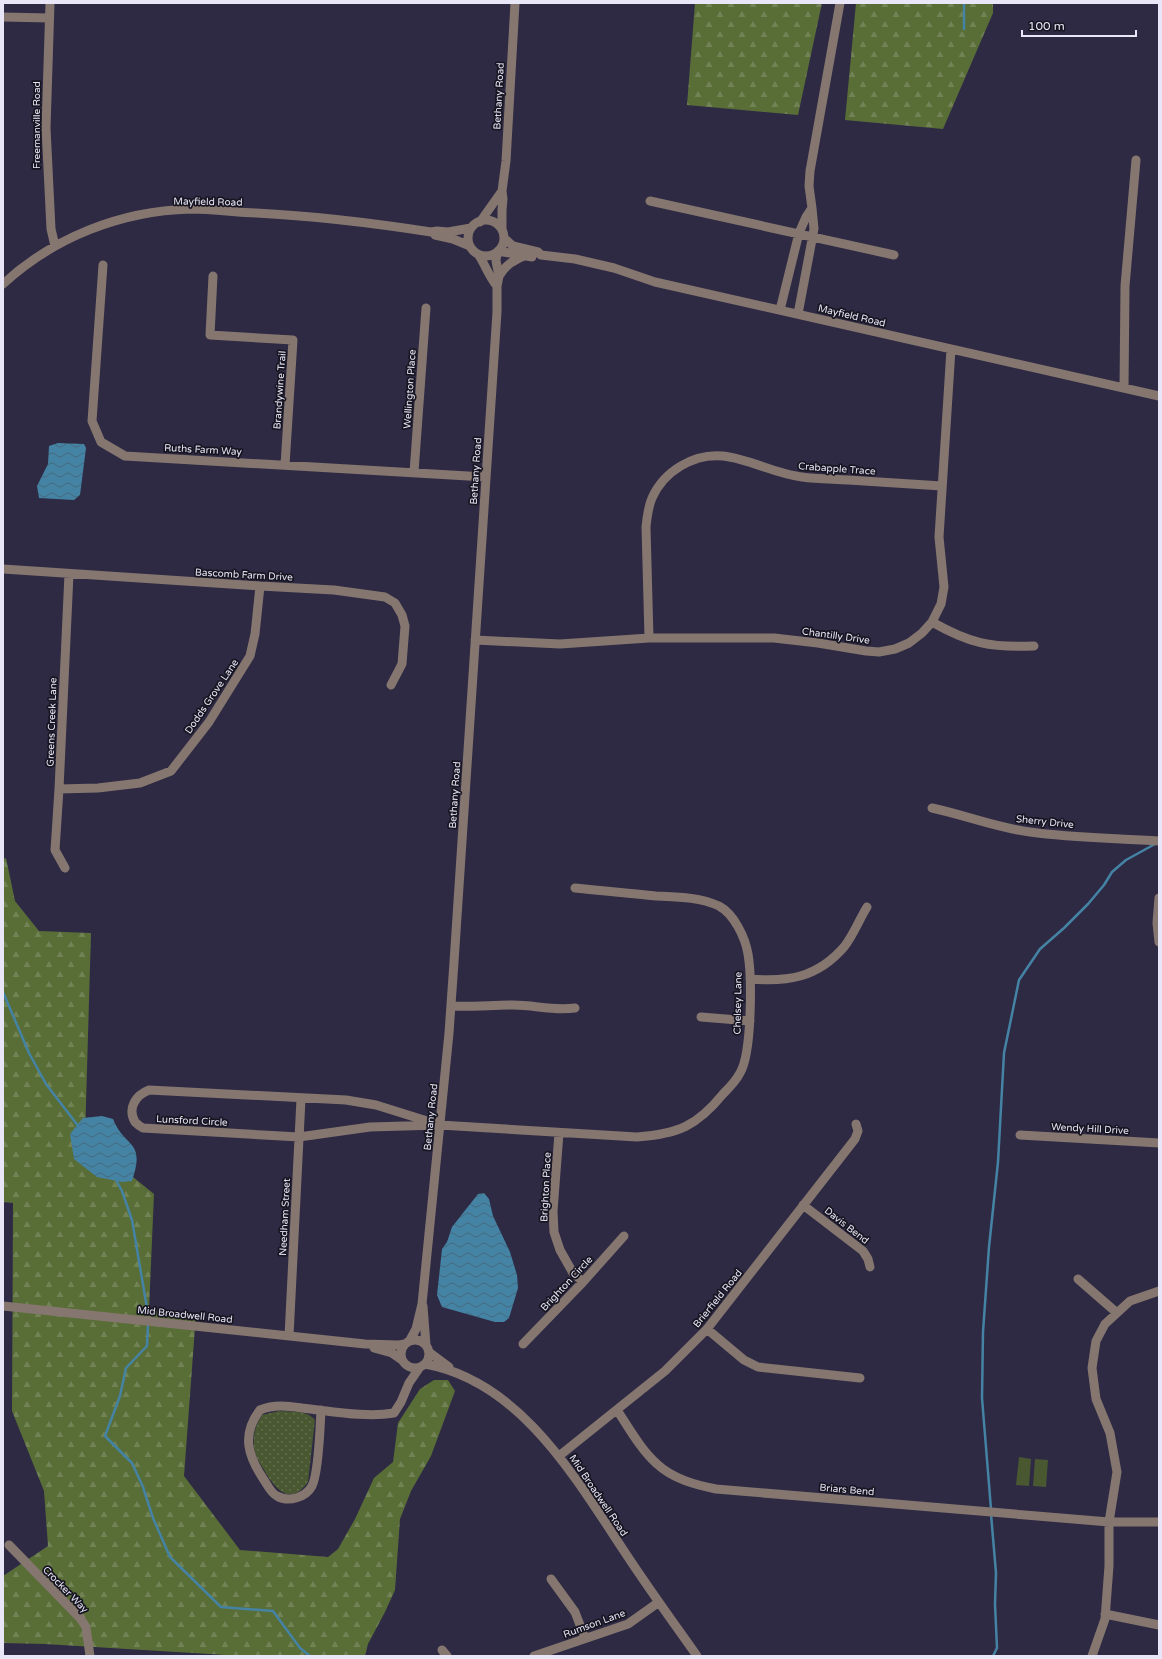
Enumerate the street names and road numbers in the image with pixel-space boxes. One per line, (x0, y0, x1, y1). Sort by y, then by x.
street label: Bethany Road (491, 62, 507, 130)
street label: Freemanville Road (31, 81, 43, 169)
street label: Mayfield Road (173, 195, 243, 209)
street label: Mayfield Road (817, 302, 887, 330)
street label: Wellington Place (401, 349, 419, 429)
street label: Brandywine Trail (271, 350, 289, 430)
street label: Bethany Road (468, 437, 484, 505)
street label: Ruths Farm Way (164, 442, 243, 458)
street label: Crabapple Trace (798, 460, 876, 478)
street label: Bascomb Farm Drive (195, 566, 294, 584)
street label: Chantilly Drive (801, 625, 871, 647)
street label: Dodds Grove Lane (182, 657, 241, 736)
street label: Greens Creek Lane (44, 677, 60, 767)
street label: Bethany Road (447, 761, 463, 829)
street label: Sherry Drive (1015, 813, 1075, 831)
street label: Chelsey Lane (731, 971, 745, 1034)
street label: Bethany Road (422, 1083, 440, 1151)
street label: Lunsford Circle (156, 1113, 228, 1129)
street label: Wendy Hill Drive (1051, 1121, 1129, 1137)
street label: Brighton Place (538, 1152, 554, 1222)
street label: Needham Street (277, 1178, 293, 1256)
street label: Davis Bend (822, 1205, 871, 1247)
street label: Brighton Circle (538, 1254, 595, 1314)
street label: Brierfield Road (691, 1267, 745, 1330)
street label: Mid Broadwell Road (137, 1304, 233, 1326)
street label: Mid Broadwell Road (566, 1453, 630, 1539)
street label: Briars Bend (819, 1482, 875, 1498)
street label: Crocker Way (40, 1564, 91, 1616)
street label: Rumson Lane (562, 1607, 627, 1641)

